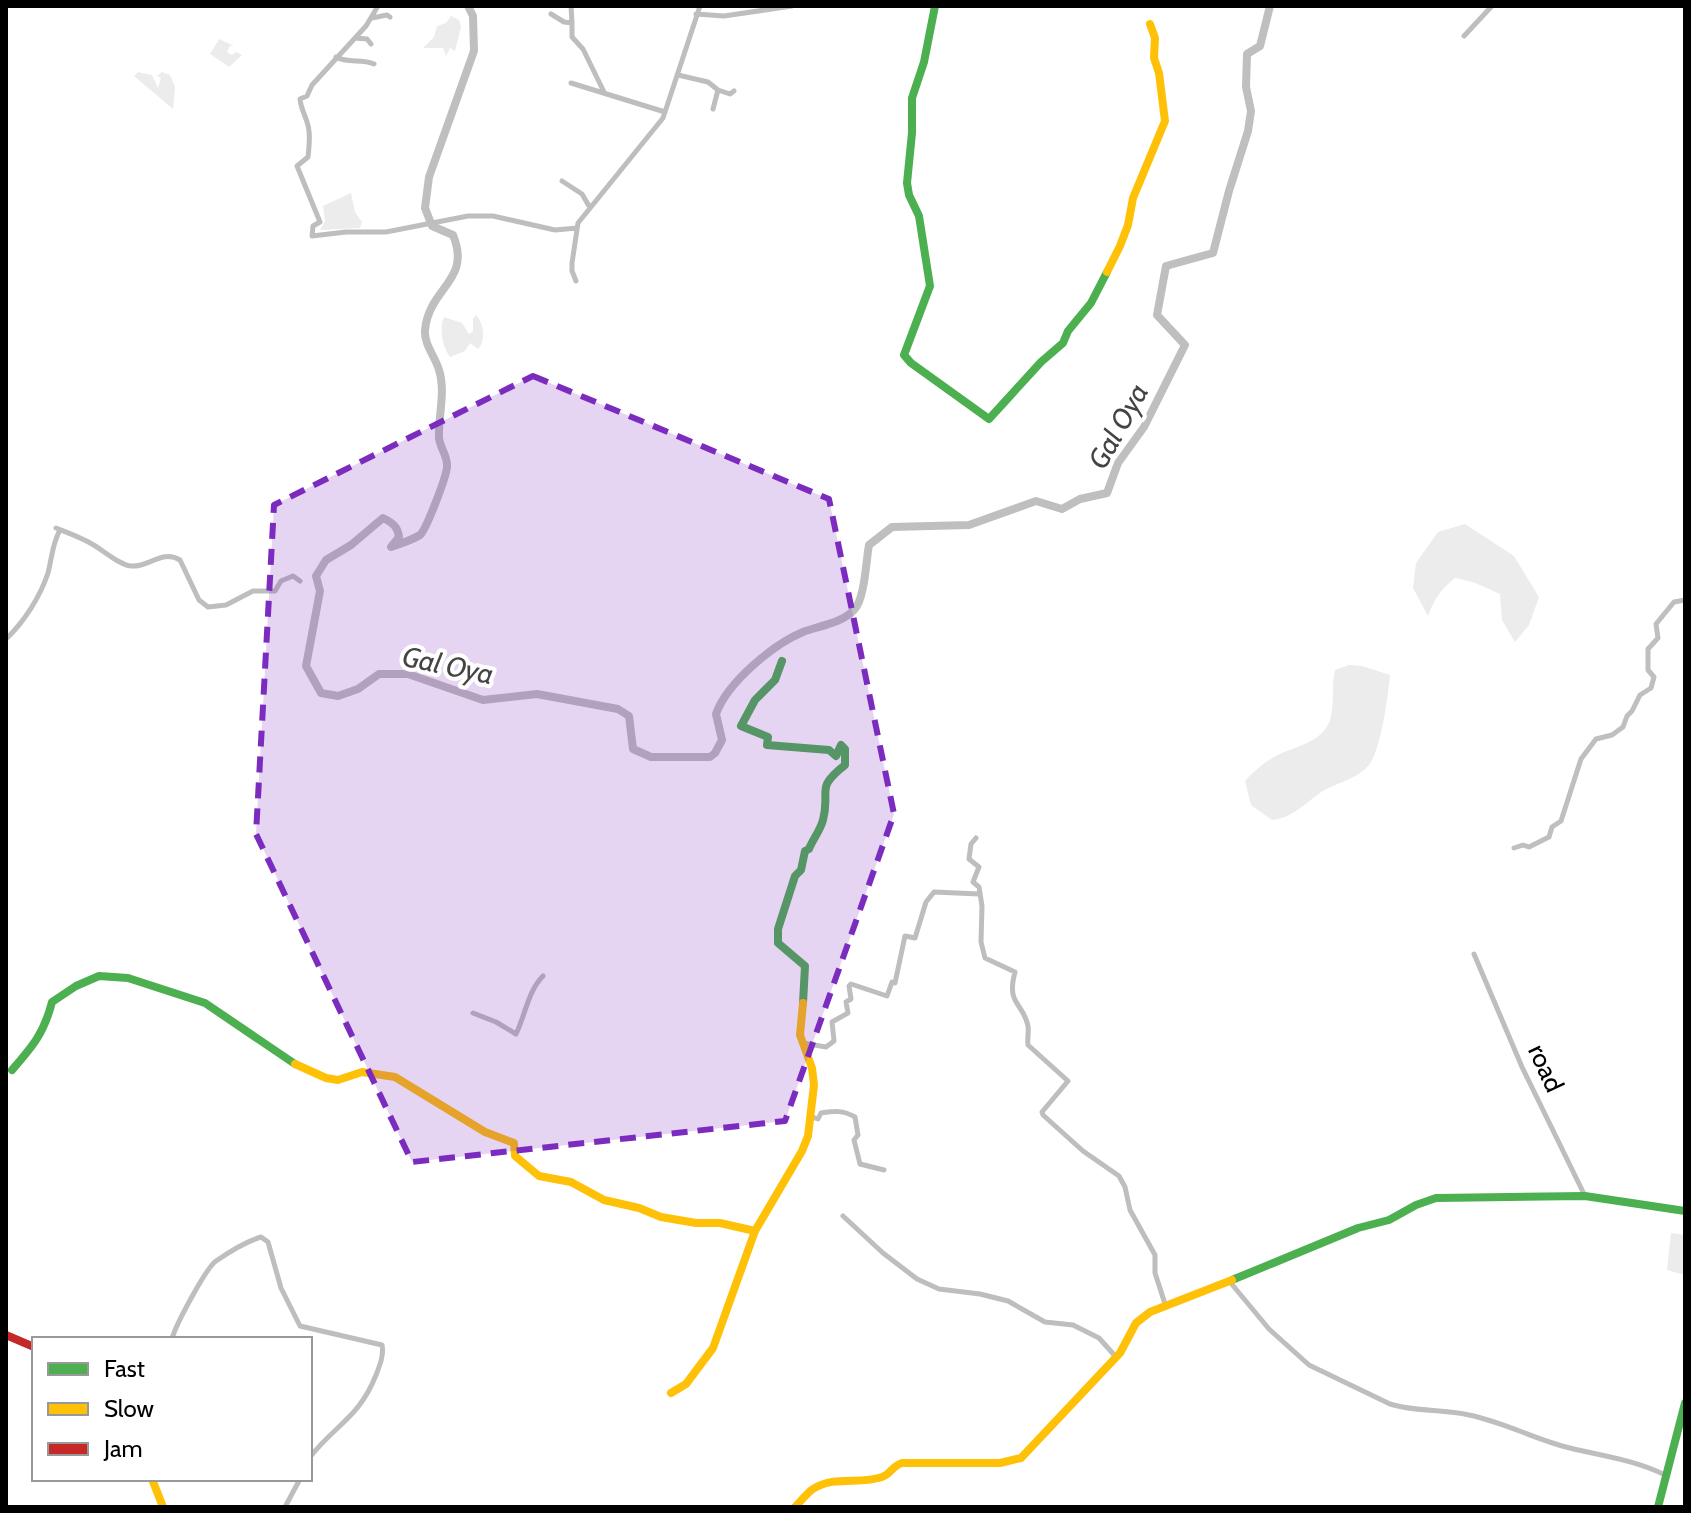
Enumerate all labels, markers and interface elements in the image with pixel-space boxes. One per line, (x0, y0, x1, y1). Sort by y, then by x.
water label: Gal Oya (1081, 377, 1155, 475)
water label: Gal Oya (399, 639, 497, 691)
street label: road (1521, 1039, 1571, 1097)
legend (32, 1337, 312, 1481)
text: Fast (104, 1354, 145, 1383)
text: Slow (104, 1394, 154, 1423)
text: Jam (103, 1434, 142, 1463)

